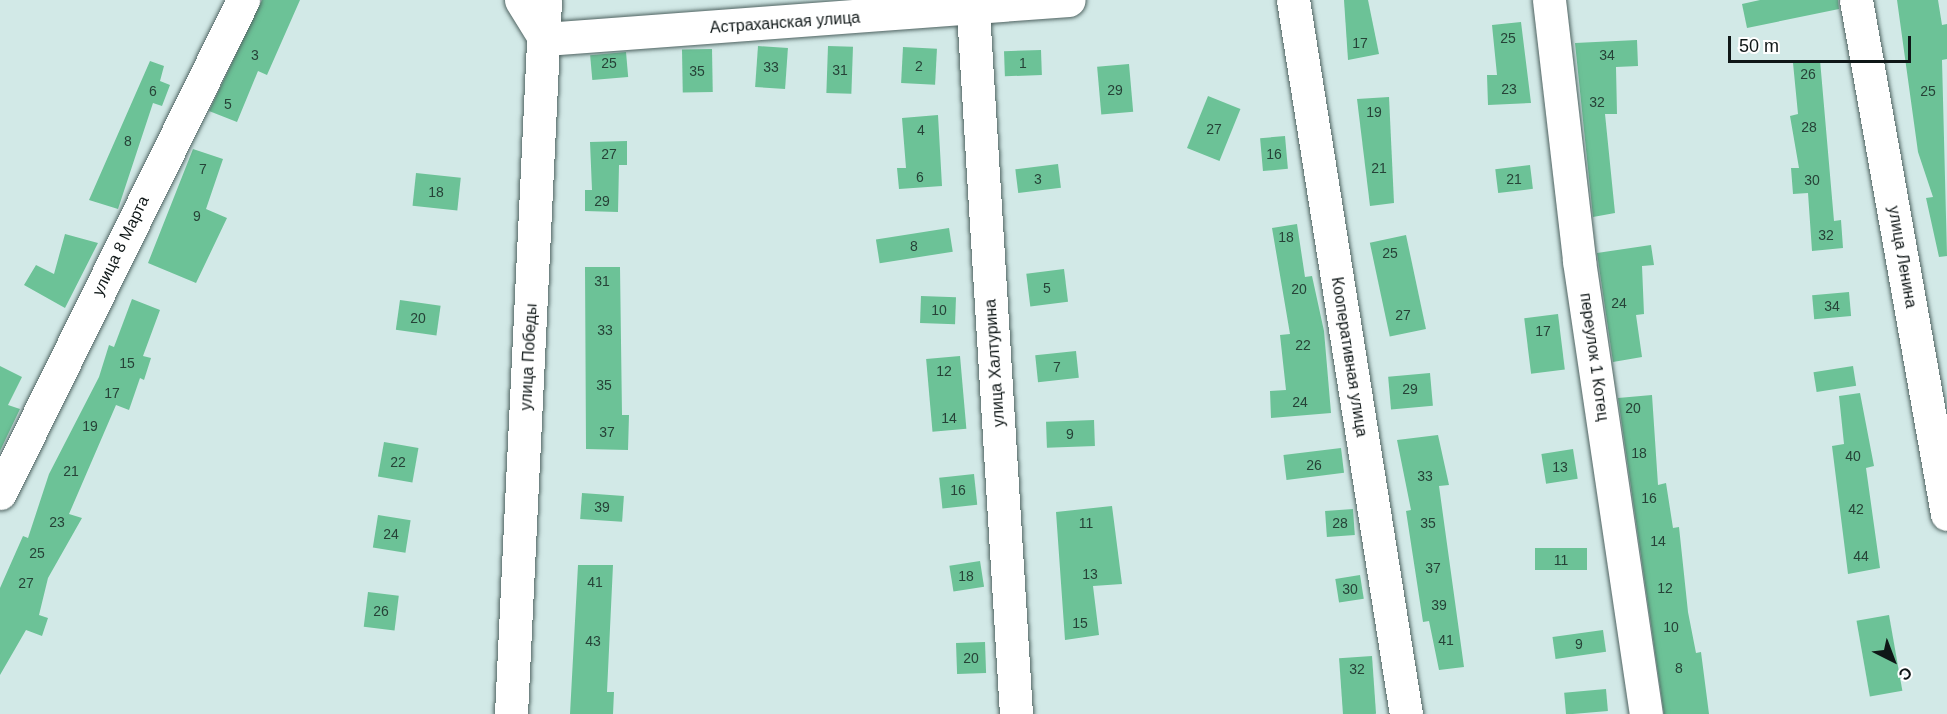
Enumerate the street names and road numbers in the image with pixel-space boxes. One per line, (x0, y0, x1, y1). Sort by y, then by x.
street label: Астраханская улица (709, 8, 861, 38)
street label: улица 8 Марта (89, 193, 153, 299)
street label: улица Ленина (1884, 204, 1920, 310)
street label: Кооперативная улица (1327, 276, 1371, 438)
street label: переулок 1 Котец (1576, 292, 1612, 422)
street label: улица Халтурина (981, 298, 1009, 428)
street label: улица Победы (517, 303, 541, 411)

